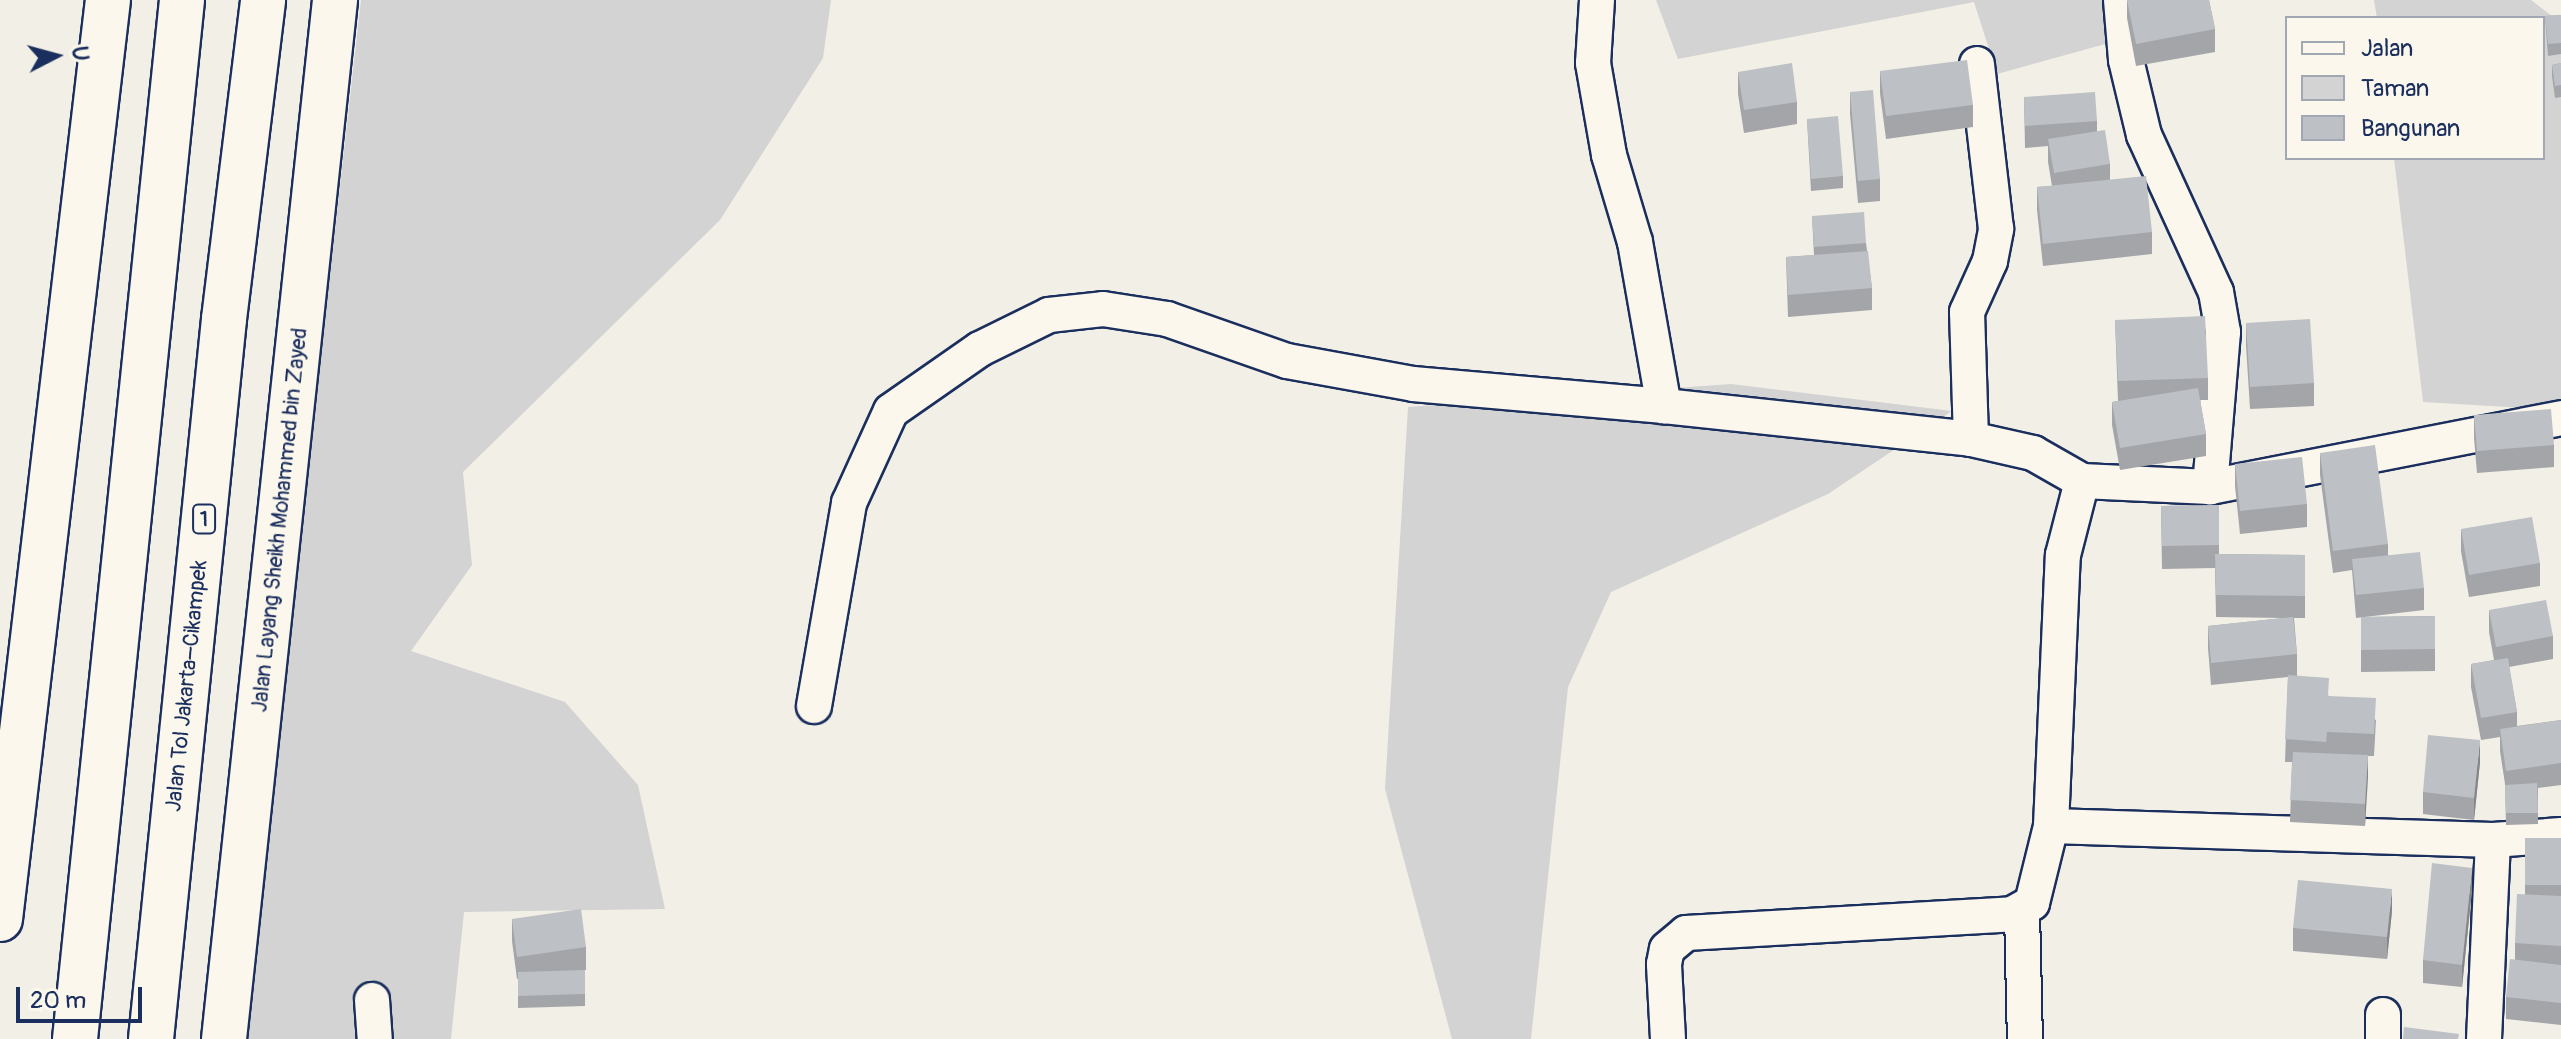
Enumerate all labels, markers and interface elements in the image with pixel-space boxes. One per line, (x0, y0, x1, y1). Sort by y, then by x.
north arrow (16, 16, 96, 96)
legend (2285, 16, 2545, 160)
text: Jalan (2361, 34, 2413, 63)
text: U (65, 45, 95, 62)
text: Taman (2361, 74, 2429, 103)
text: Bangunan (2361, 114, 2460, 143)
street label: Jalan Layang Sheikh Mohammed bin Zayed (247, 327, 313, 713)
road number: 1 (192, 503, 216, 535)
street label: Jalan Tol Jakarta–Cikampek (161, 559, 213, 813)
scale bar (20, 971, 146, 1021)
text: 20 m (30, 986, 86, 1015)

